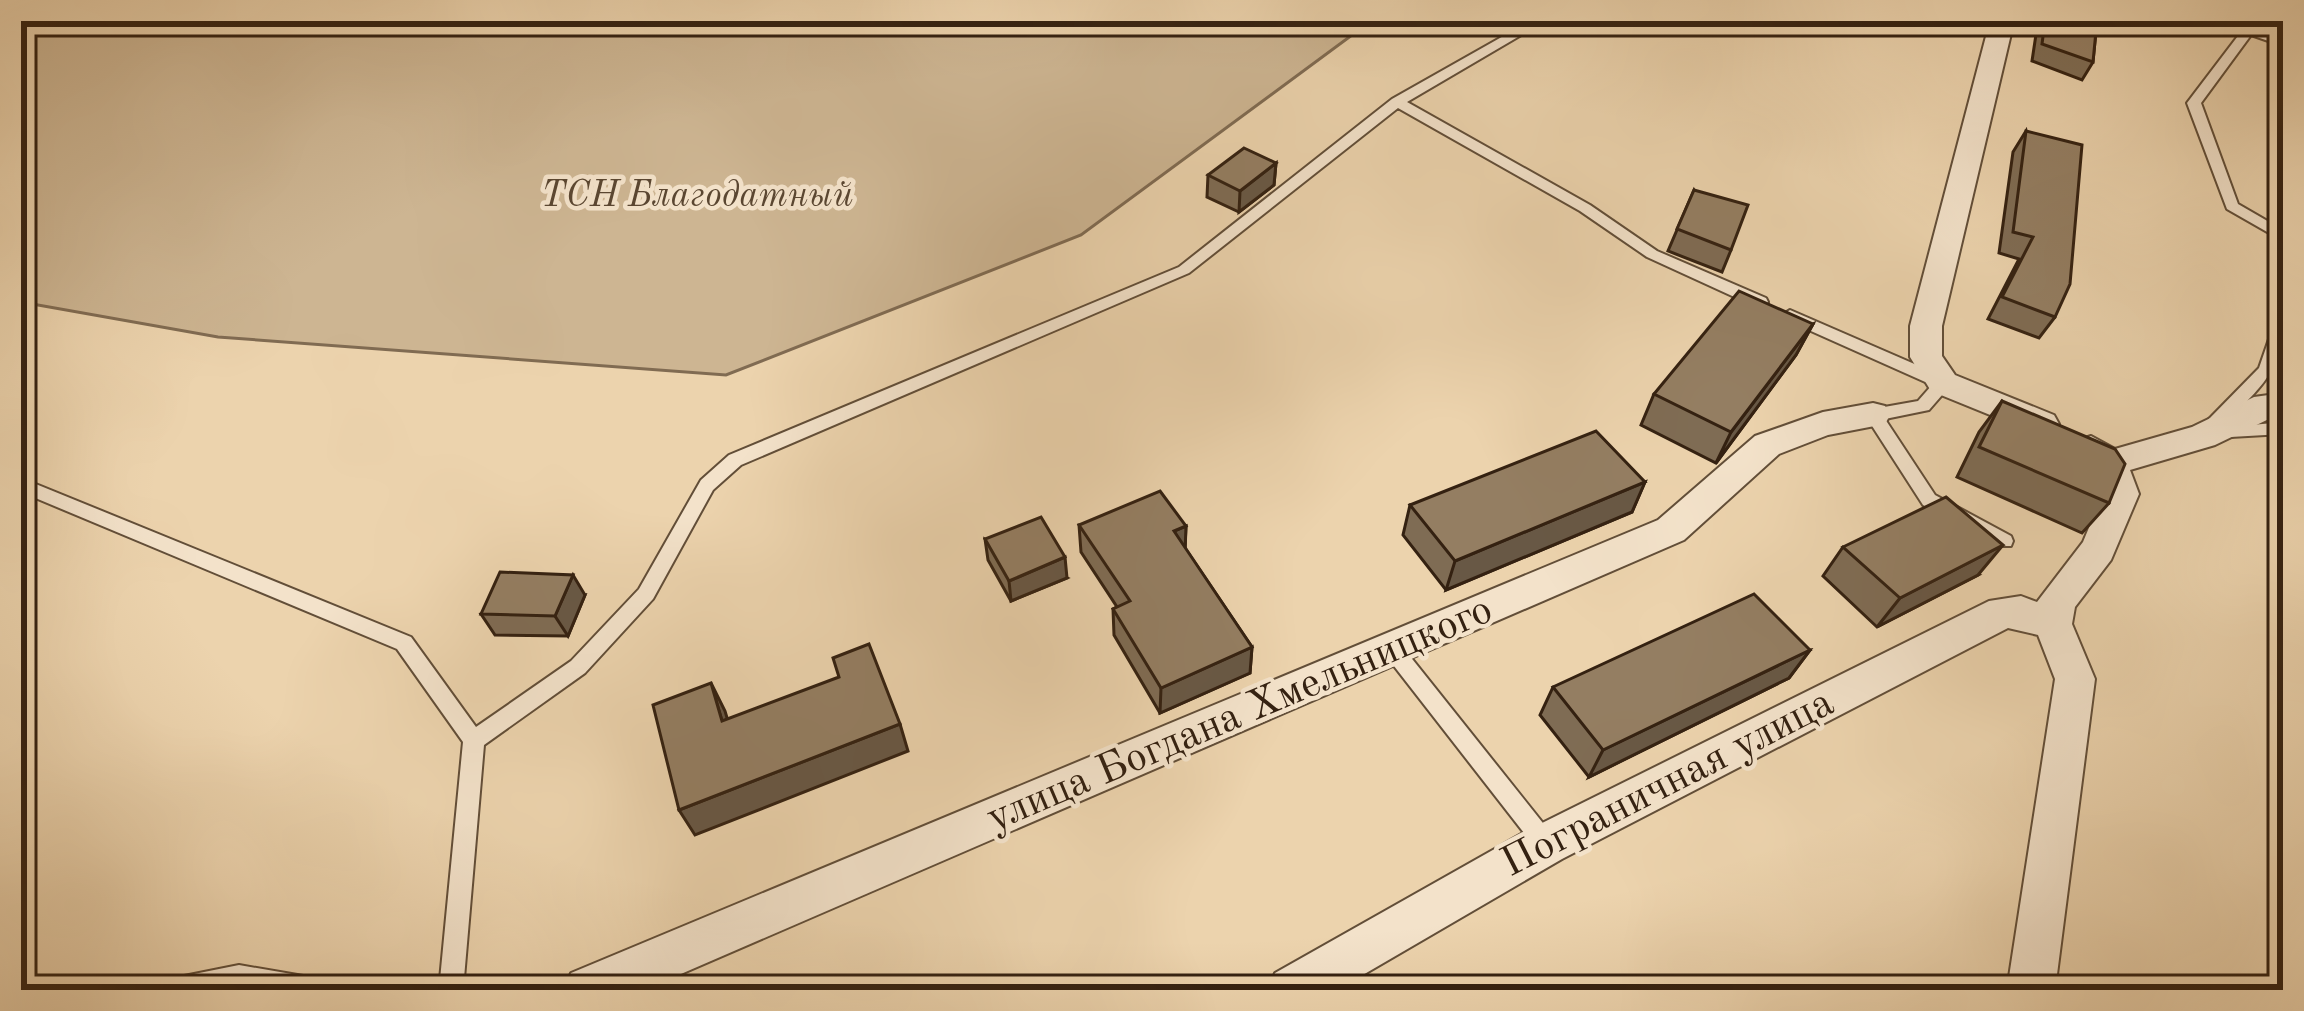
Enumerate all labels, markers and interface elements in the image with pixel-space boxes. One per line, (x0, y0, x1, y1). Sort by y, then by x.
park label: ТСН Благодатный (541, 178, 853, 215)
street label: улица Богдана Хмельницкого (981, 589, 1499, 841)
street label: Пограничная улица (1495, 682, 1841, 886)

